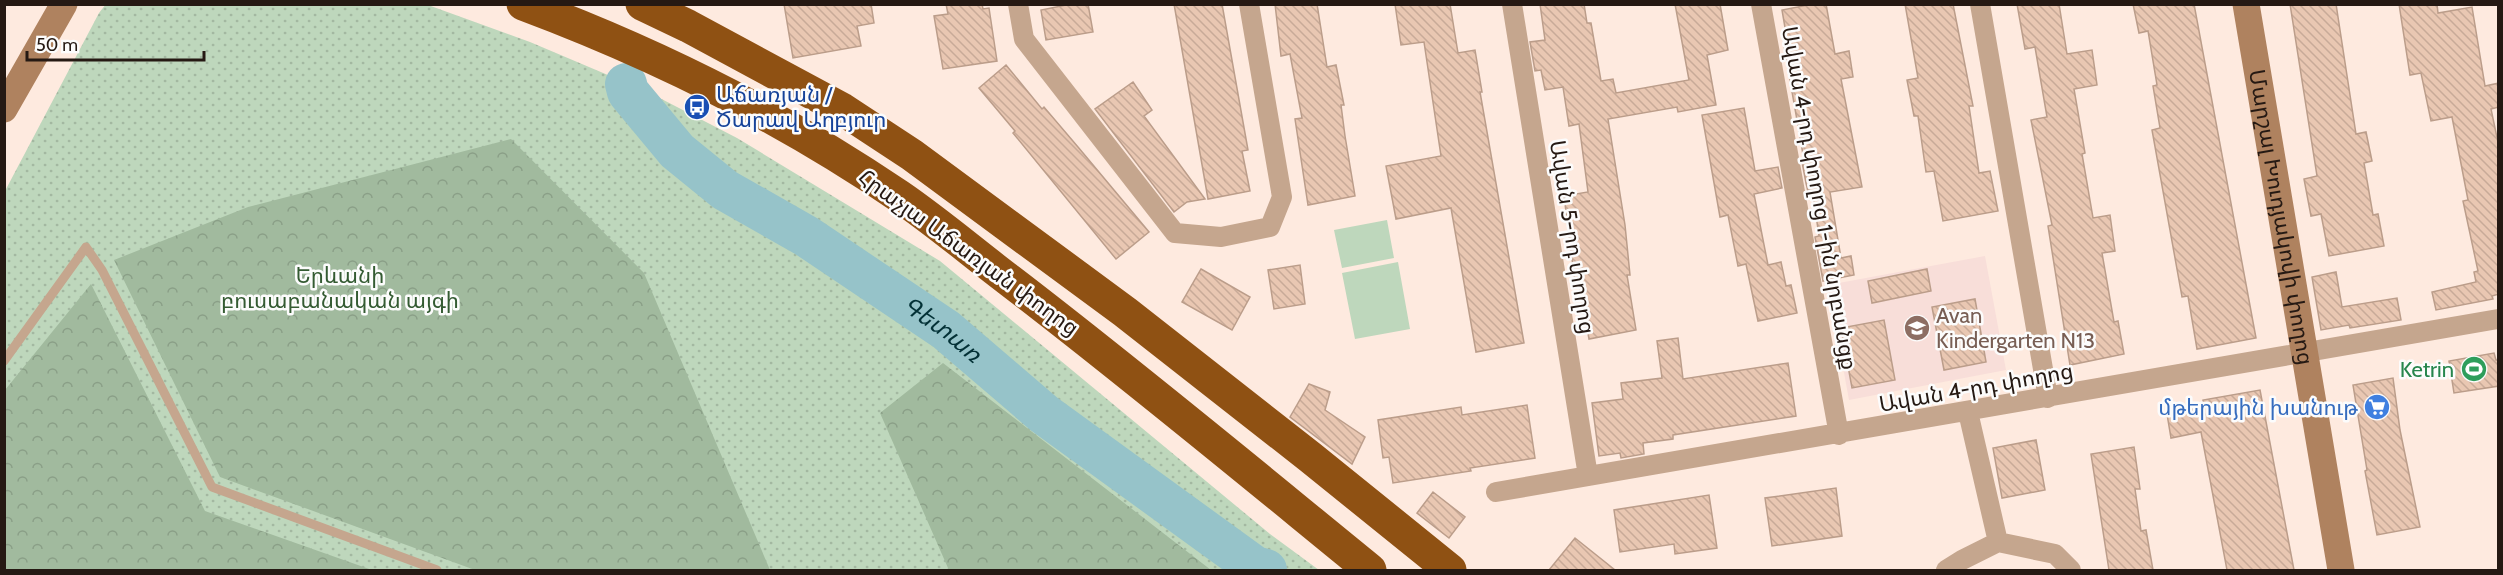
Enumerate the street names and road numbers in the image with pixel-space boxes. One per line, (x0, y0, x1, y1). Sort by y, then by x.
street label: Ավան 4-րդ փողոց 1-ին նրբանցք (1776, 24, 1863, 372)
street label: Մարշալ Խուդյակովի փողոց (2243, 67, 2319, 367)
street label: Ավան 5-րդ փողոց (1544, 138, 1601, 336)
street label: Հրաչյա Աճառյան փողոց (853, 163, 1084, 341)
street label: Ավան 4-րդ փողոց (1877, 357, 2075, 418)

